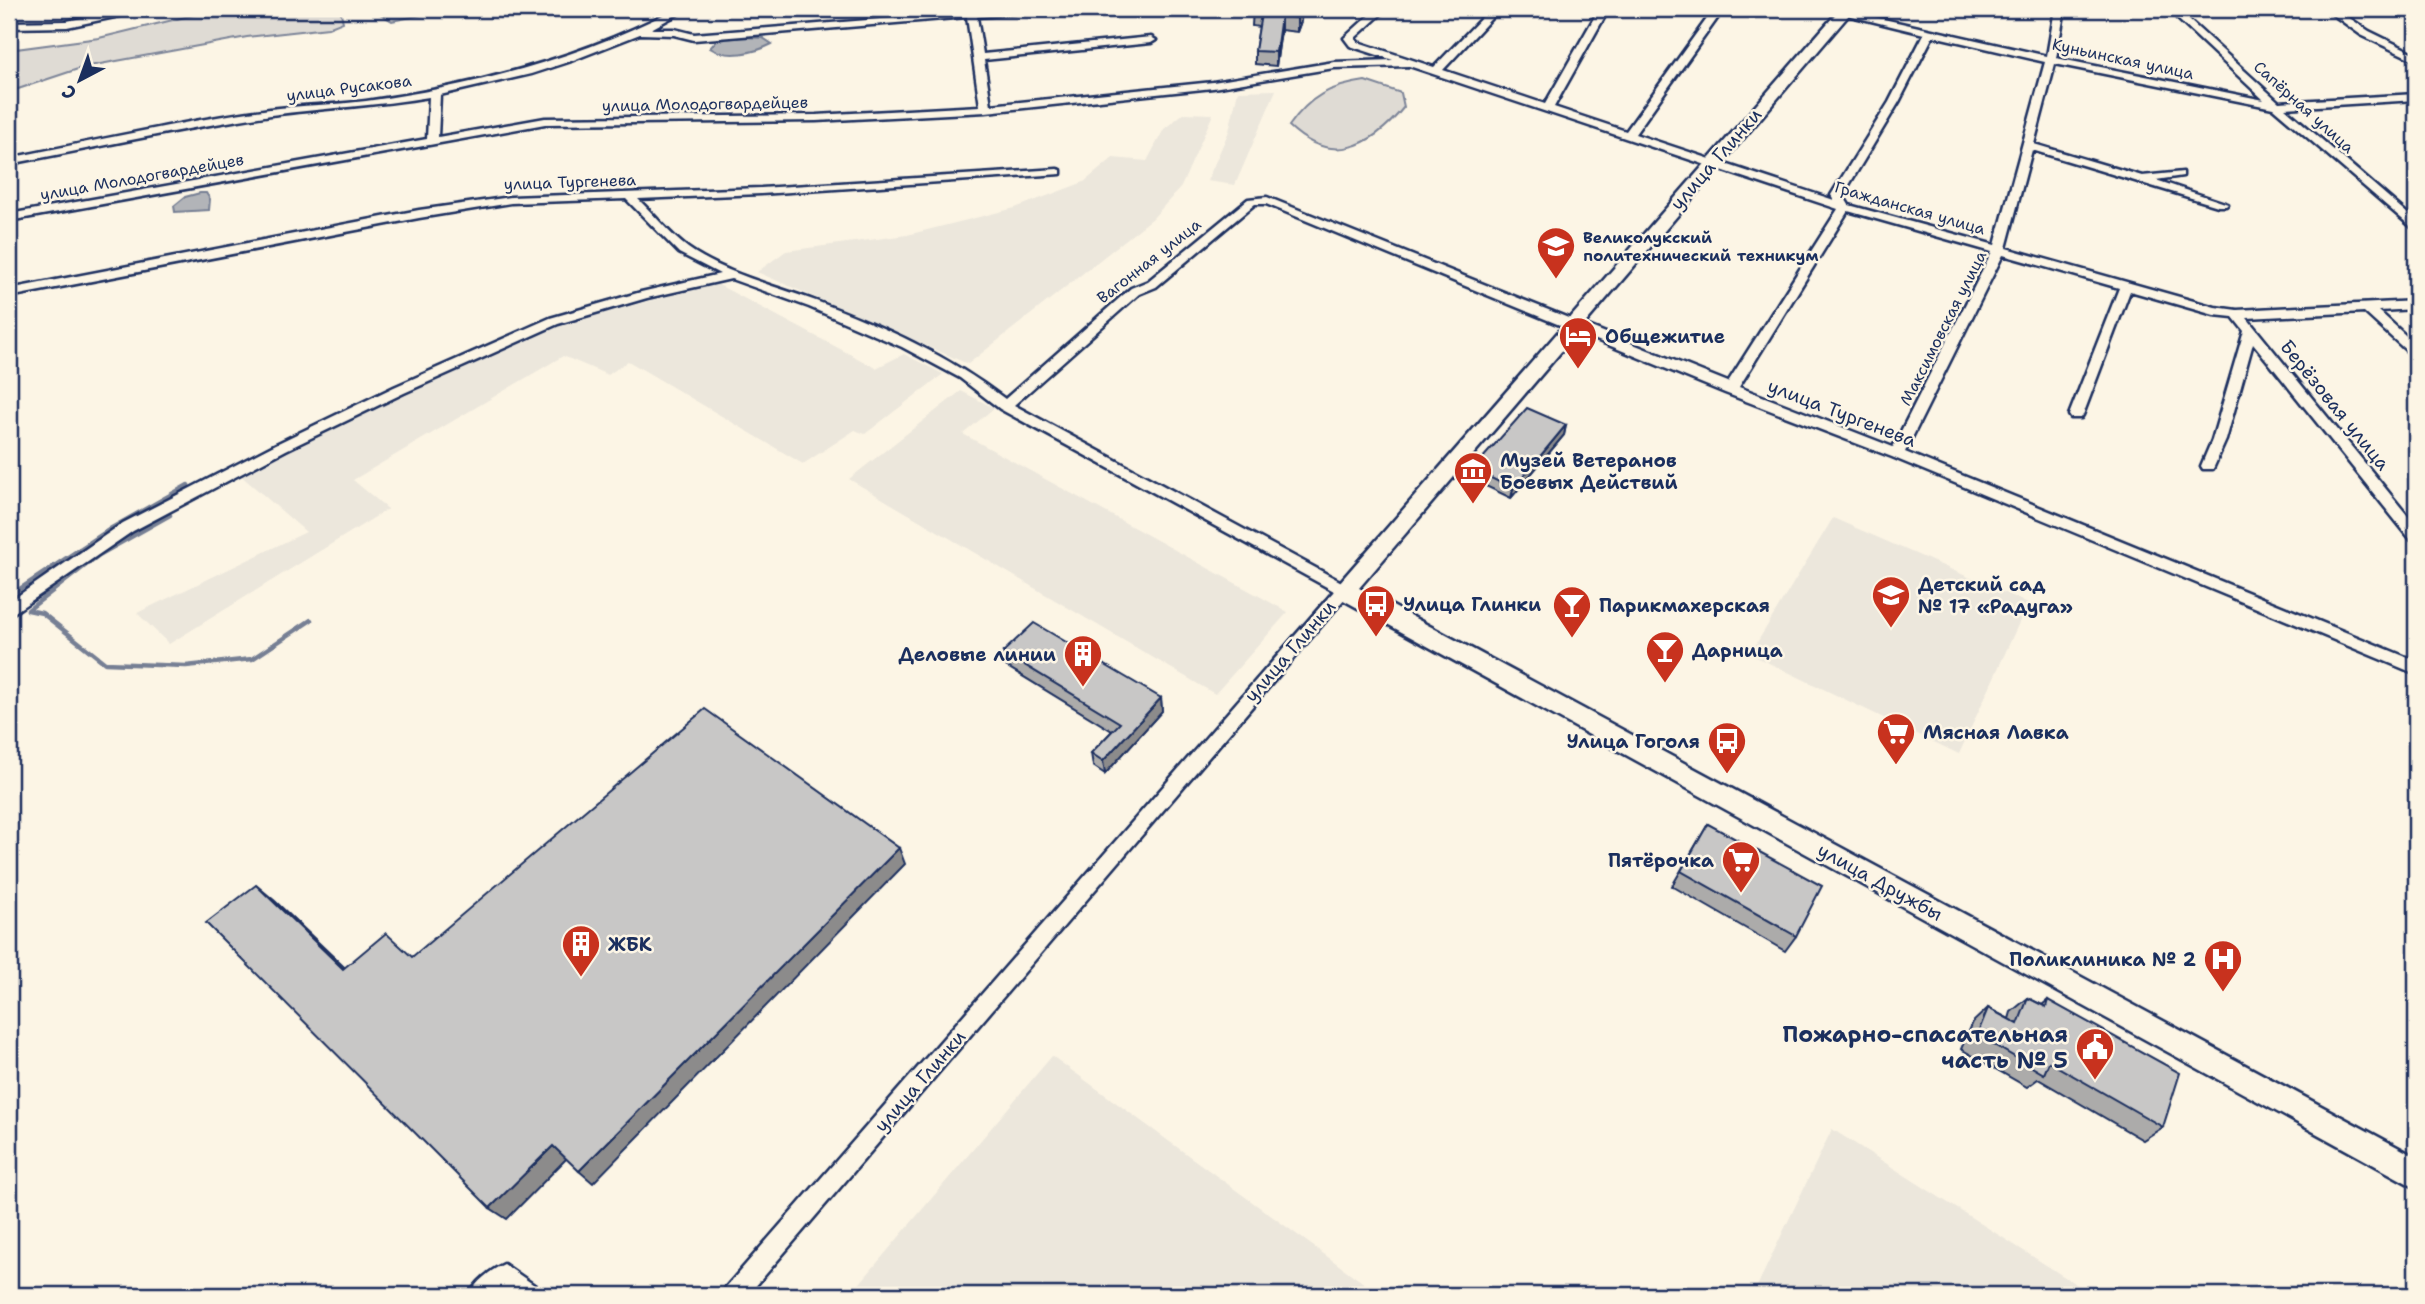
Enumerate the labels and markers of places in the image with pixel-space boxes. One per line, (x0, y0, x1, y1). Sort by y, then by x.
school or university icon: Великолукский политехнический техникум (1535, 225, 1577, 280)
place label: Великолукский политехнический техникум (1583, 227, 1819, 266)
hotel icon: Общежитие (1557, 315, 1599, 370)
place label: Общежитие (1605, 324, 1725, 349)
place label: Музей Ветеранов Боевых Действий (1500, 448, 1678, 495)
museum icon: Музей Ветеранов Боевых Действий (1452, 450, 1494, 505)
place label: Детский сад № 17 «Радуга» (1918, 572, 2073, 619)
school or university icon: Детский сад № 17 «Радуга» (1870, 574, 1912, 629)
bus stop icon: Улица Глинки (1355, 583, 1397, 638)
bar icon: Парикмахерская (1551, 584, 1593, 639)
place label: Улица Глинки (1403, 592, 1541, 617)
place label: Парикмахерская (1599, 593, 1770, 618)
bar icon: Дарница (1644, 629, 1686, 684)
building icon: Деловые линии (1062, 633, 1104, 688)
place label: Дарница (1692, 638, 1783, 663)
place label: Деловые линии (899, 642, 1056, 667)
supermarket icon: Мясная Лавка (1875, 711, 1917, 766)
bus stop icon: Улица Гоголя (1706, 720, 1748, 775)
place label: Мясная Лавка (1923, 720, 2069, 745)
place label: Улица Гоголя (1567, 729, 1700, 754)
supermarket icon: Пятёрочка (1720, 839, 1762, 894)
place label: Пятёрочка (1608, 848, 1714, 873)
building icon: ЖБК (560, 923, 602, 978)
place label: ЖБК (608, 932, 652, 957)
hospital icon: Поликлиника № 2 (2202, 938, 2244, 993)
place label: Поликлиника № 2 (2009, 947, 2196, 972)
place label: Пожарно-спасательная часть № 5 (1782, 1019, 2068, 1075)
public building icon: Пожарно-спасательная часть № 5 (2074, 1026, 2116, 1081)

